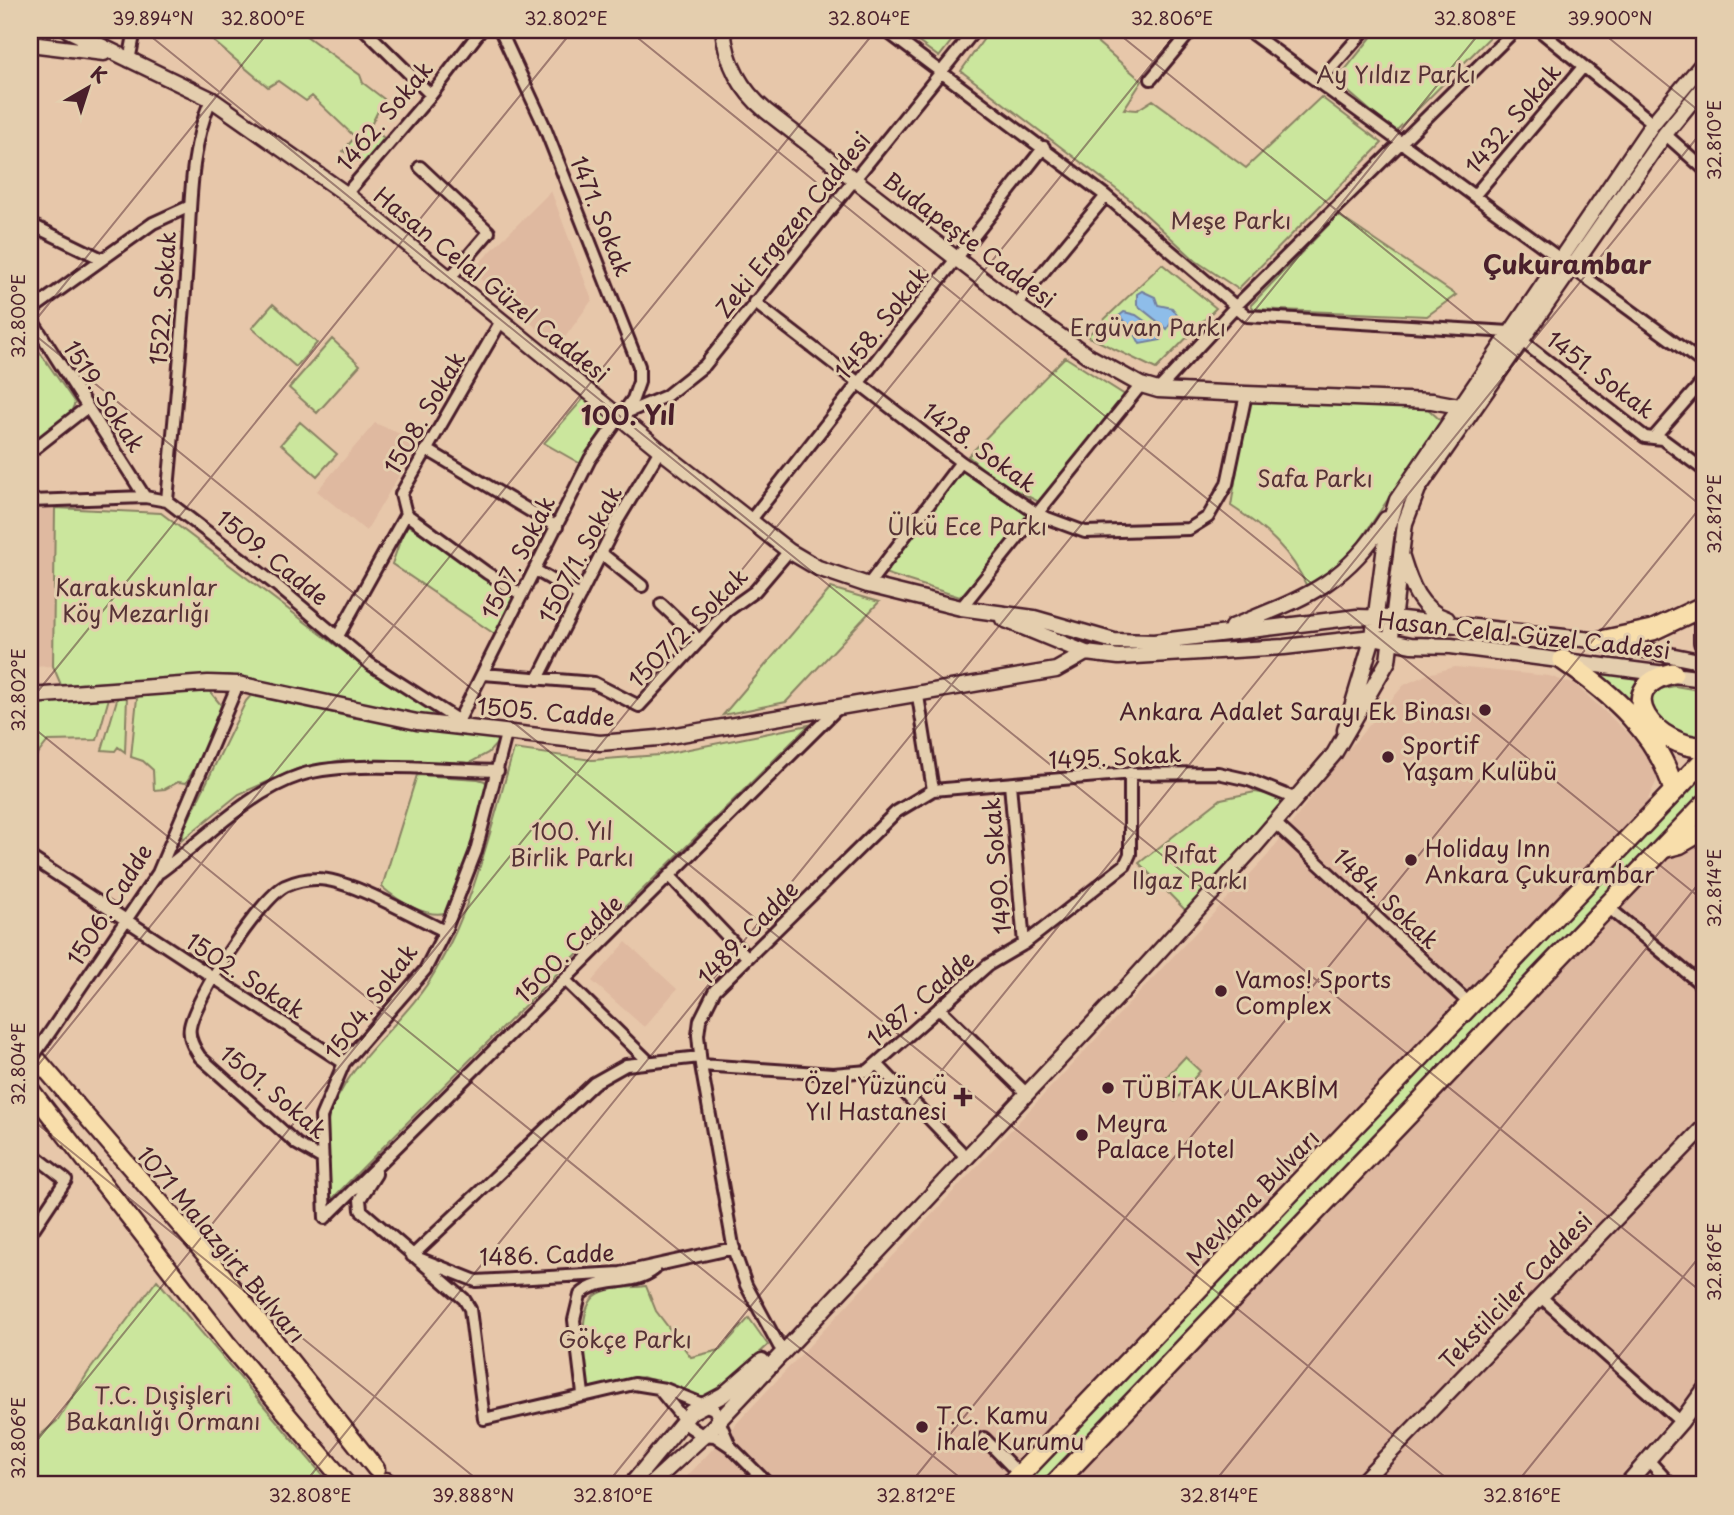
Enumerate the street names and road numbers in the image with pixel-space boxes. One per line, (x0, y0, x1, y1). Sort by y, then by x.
street label: 1462. Sokak (327, 52, 441, 178)
street label: 1432. Sokak (1455, 55, 1569, 181)
street label: Zeki Ergezen Caddesi (706, 123, 878, 325)
street label: 1471. Sokak (562, 151, 642, 281)
street label: Budapeşte Caddesi (876, 162, 1064, 316)
street label: Hasan Celal Güzel Caddesi (367, 178, 617, 390)
street label: 1522. Sokak (140, 230, 184, 366)
street label: 1458. Sokak (826, 258, 936, 386)
street label: 1451. Sokak (1539, 321, 1663, 427)
street label: 1519. Sokak (56, 333, 154, 459)
street label: 1508. Sokak (375, 344, 473, 480)
street label: 1428. Sokak (915, 393, 1045, 501)
street label: 1507/1. Sokak (528, 479, 630, 629)
street label: 1507. Sokak (471, 489, 563, 625)
street label: 1509. Cadde (209, 501, 337, 613)
street label: 1507/2. Sokak (619, 559, 755, 695)
street label: Hasan Celal Güzel Caddesi (1376, 601, 1672, 667)
street label: 1505. Cadde (476, 688, 616, 734)
street label: 1495. Sokak (1048, 735, 1182, 777)
street label: 1490. Sokak (973, 796, 1019, 936)
street label: 1506. Cadde (58, 836, 160, 972)
street label: 1484. Sokak (1326, 840, 1448, 956)
street label: 1489. Cadde (688, 872, 806, 992)
street label: 1500. Cadde (506, 886, 630, 1010)
street label: 1502. Sokak (180, 923, 312, 1027)
street label: 1504. Sokak (315, 936, 425, 1066)
street label: 1487. Cadde (859, 941, 981, 1055)
street label: 1501. Sokak (213, 1035, 335, 1147)
street label: Mevlana Bulvarı (1177, 1121, 1327, 1273)
street label: 1071 Malazgirt Bulvarı (129, 1138, 315, 1350)
street label: Tekstilciler Caddesi (1430, 1203, 1600, 1377)
street label: 1486. Cadde (479, 1234, 615, 1274)

